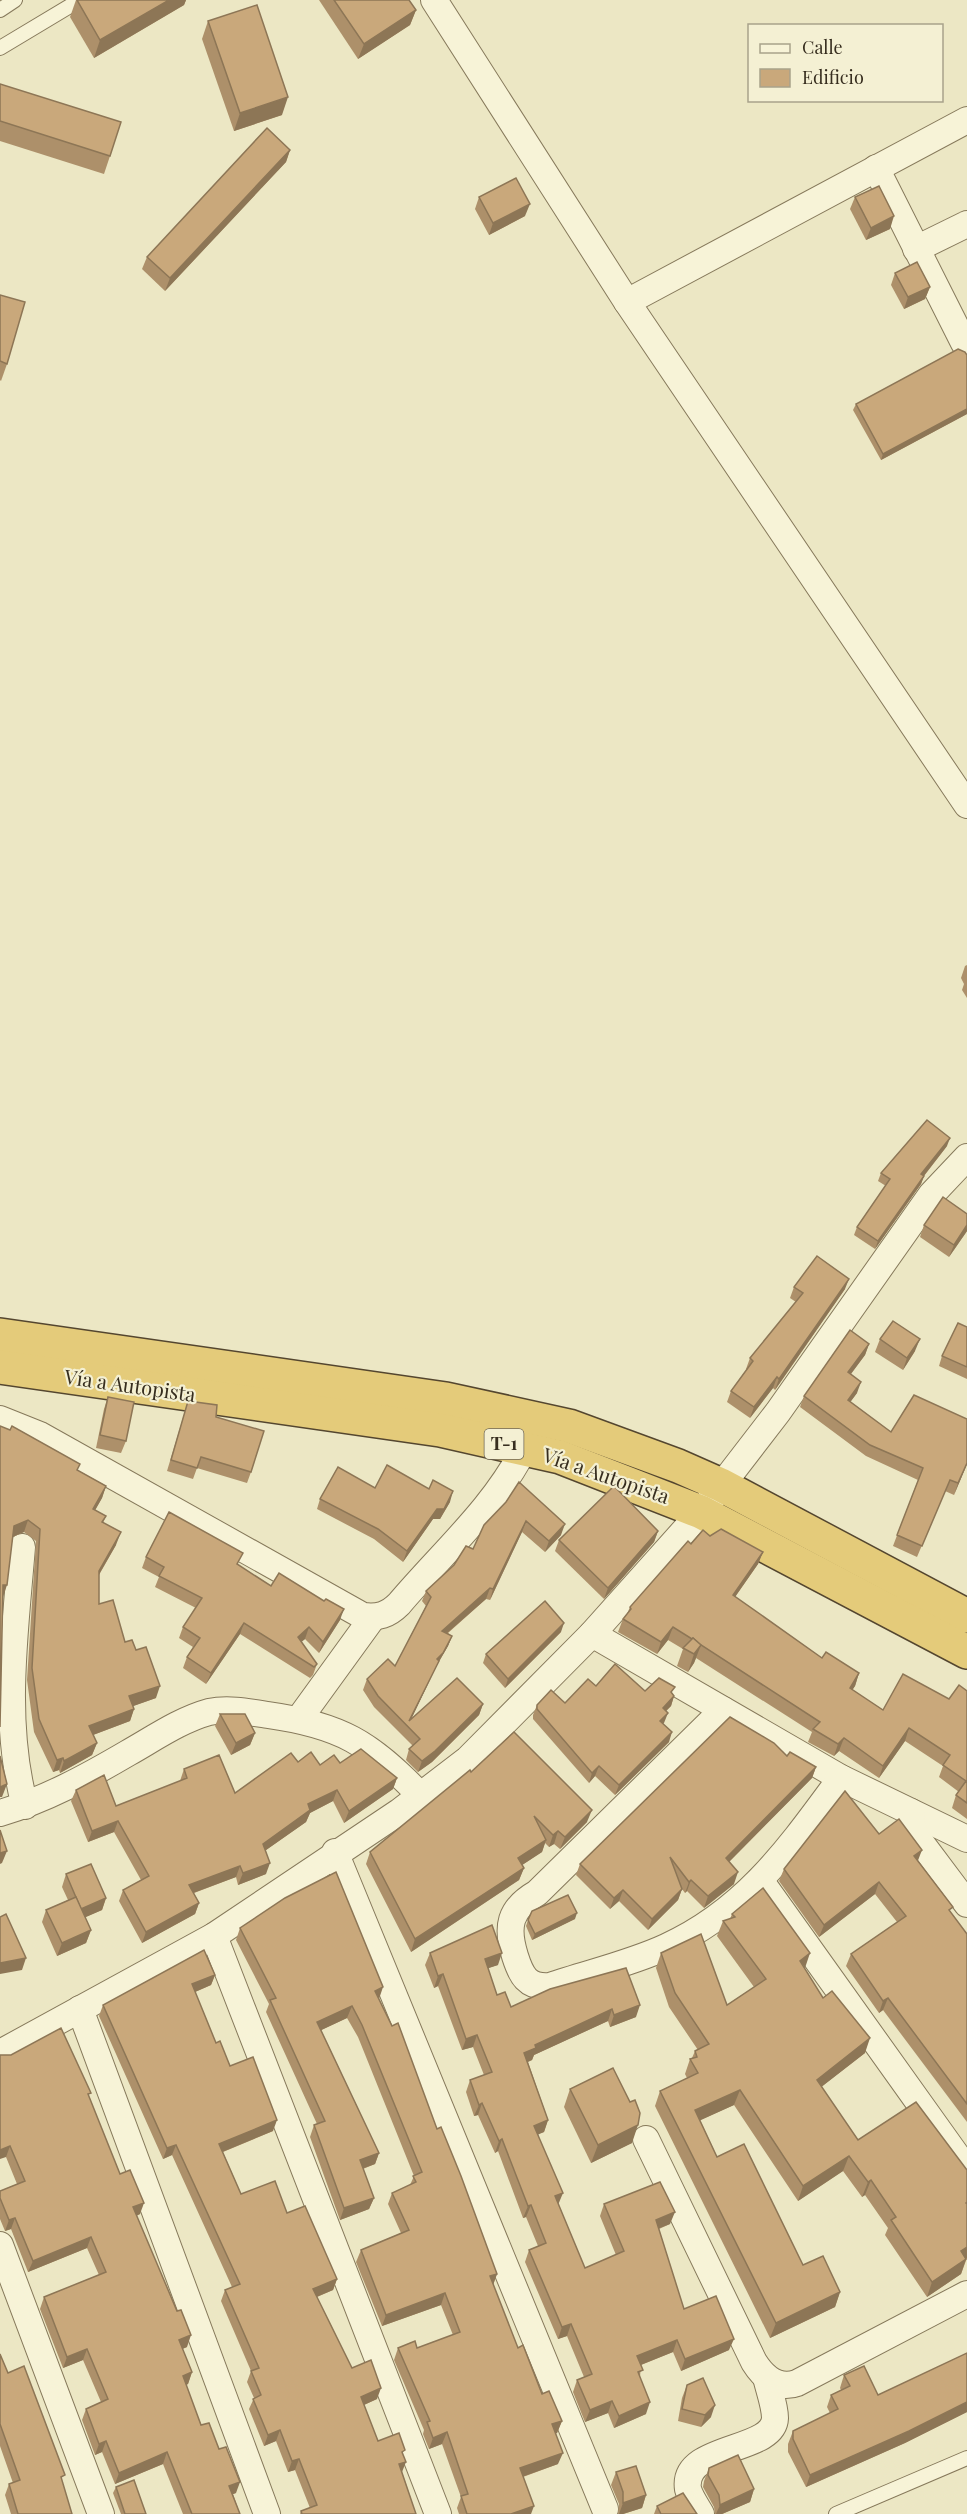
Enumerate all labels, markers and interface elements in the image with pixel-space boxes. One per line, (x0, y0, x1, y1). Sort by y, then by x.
legend (748, 24, 943, 102)
text: Calle (802, 35, 843, 59)
text: Edificio (802, 65, 864, 89)
street label: Vía a Autopista (62, 1362, 198, 1407)
road number: T-1 (484, 1429, 524, 1459)
street label: Vía a Autopista (539, 1440, 673, 1509)

